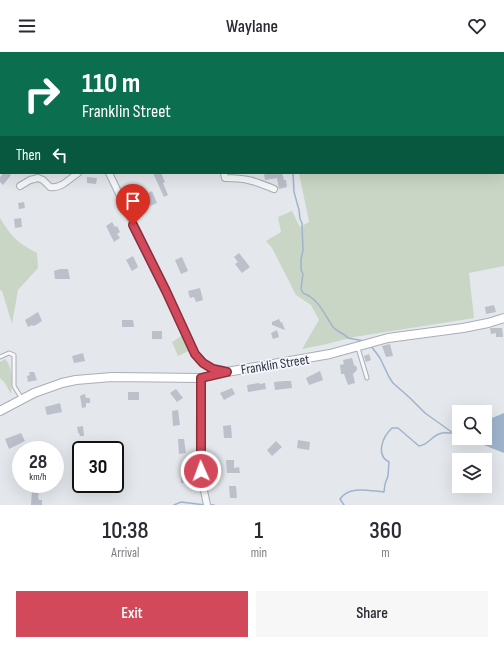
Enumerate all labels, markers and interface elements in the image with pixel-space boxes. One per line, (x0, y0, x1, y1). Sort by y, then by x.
icon: menu (16, 15, 38, 37)
icon: heart (466, 15, 488, 37)
text: Waylane (226, 16, 278, 37)
text: 110 m (82, 67, 140, 100)
icon: right (16, 68, 68, 120)
text: Franklin Street (82, 101, 171, 122)
icon: left (49, 144, 71, 166)
text: Then (16, 146, 41, 165)
pin (116, 184, 150, 225)
icon: arrive (122, 190, 144, 212)
street label: Franklin Street (240, 351, 311, 378)
map controls (452, 405, 492, 493)
button: search (452, 405, 492, 445)
speed limit sign: 30 (72, 441, 124, 493)
text: 28 (29, 450, 47, 474)
position arrow (180, 450, 222, 492)
button: layers (452, 453, 492, 493)
text: km/h (29, 471, 47, 483)
text: 10:38 (102, 516, 148, 545)
text: 1 (254, 516, 263, 545)
text: 360 (369, 516, 402, 545)
text: Arrival (111, 545, 139, 561)
text: min (251, 545, 267, 561)
text: m (381, 545, 390, 561)
button: Exit (16, 591, 248, 637)
button: Share (256, 591, 488, 637)

